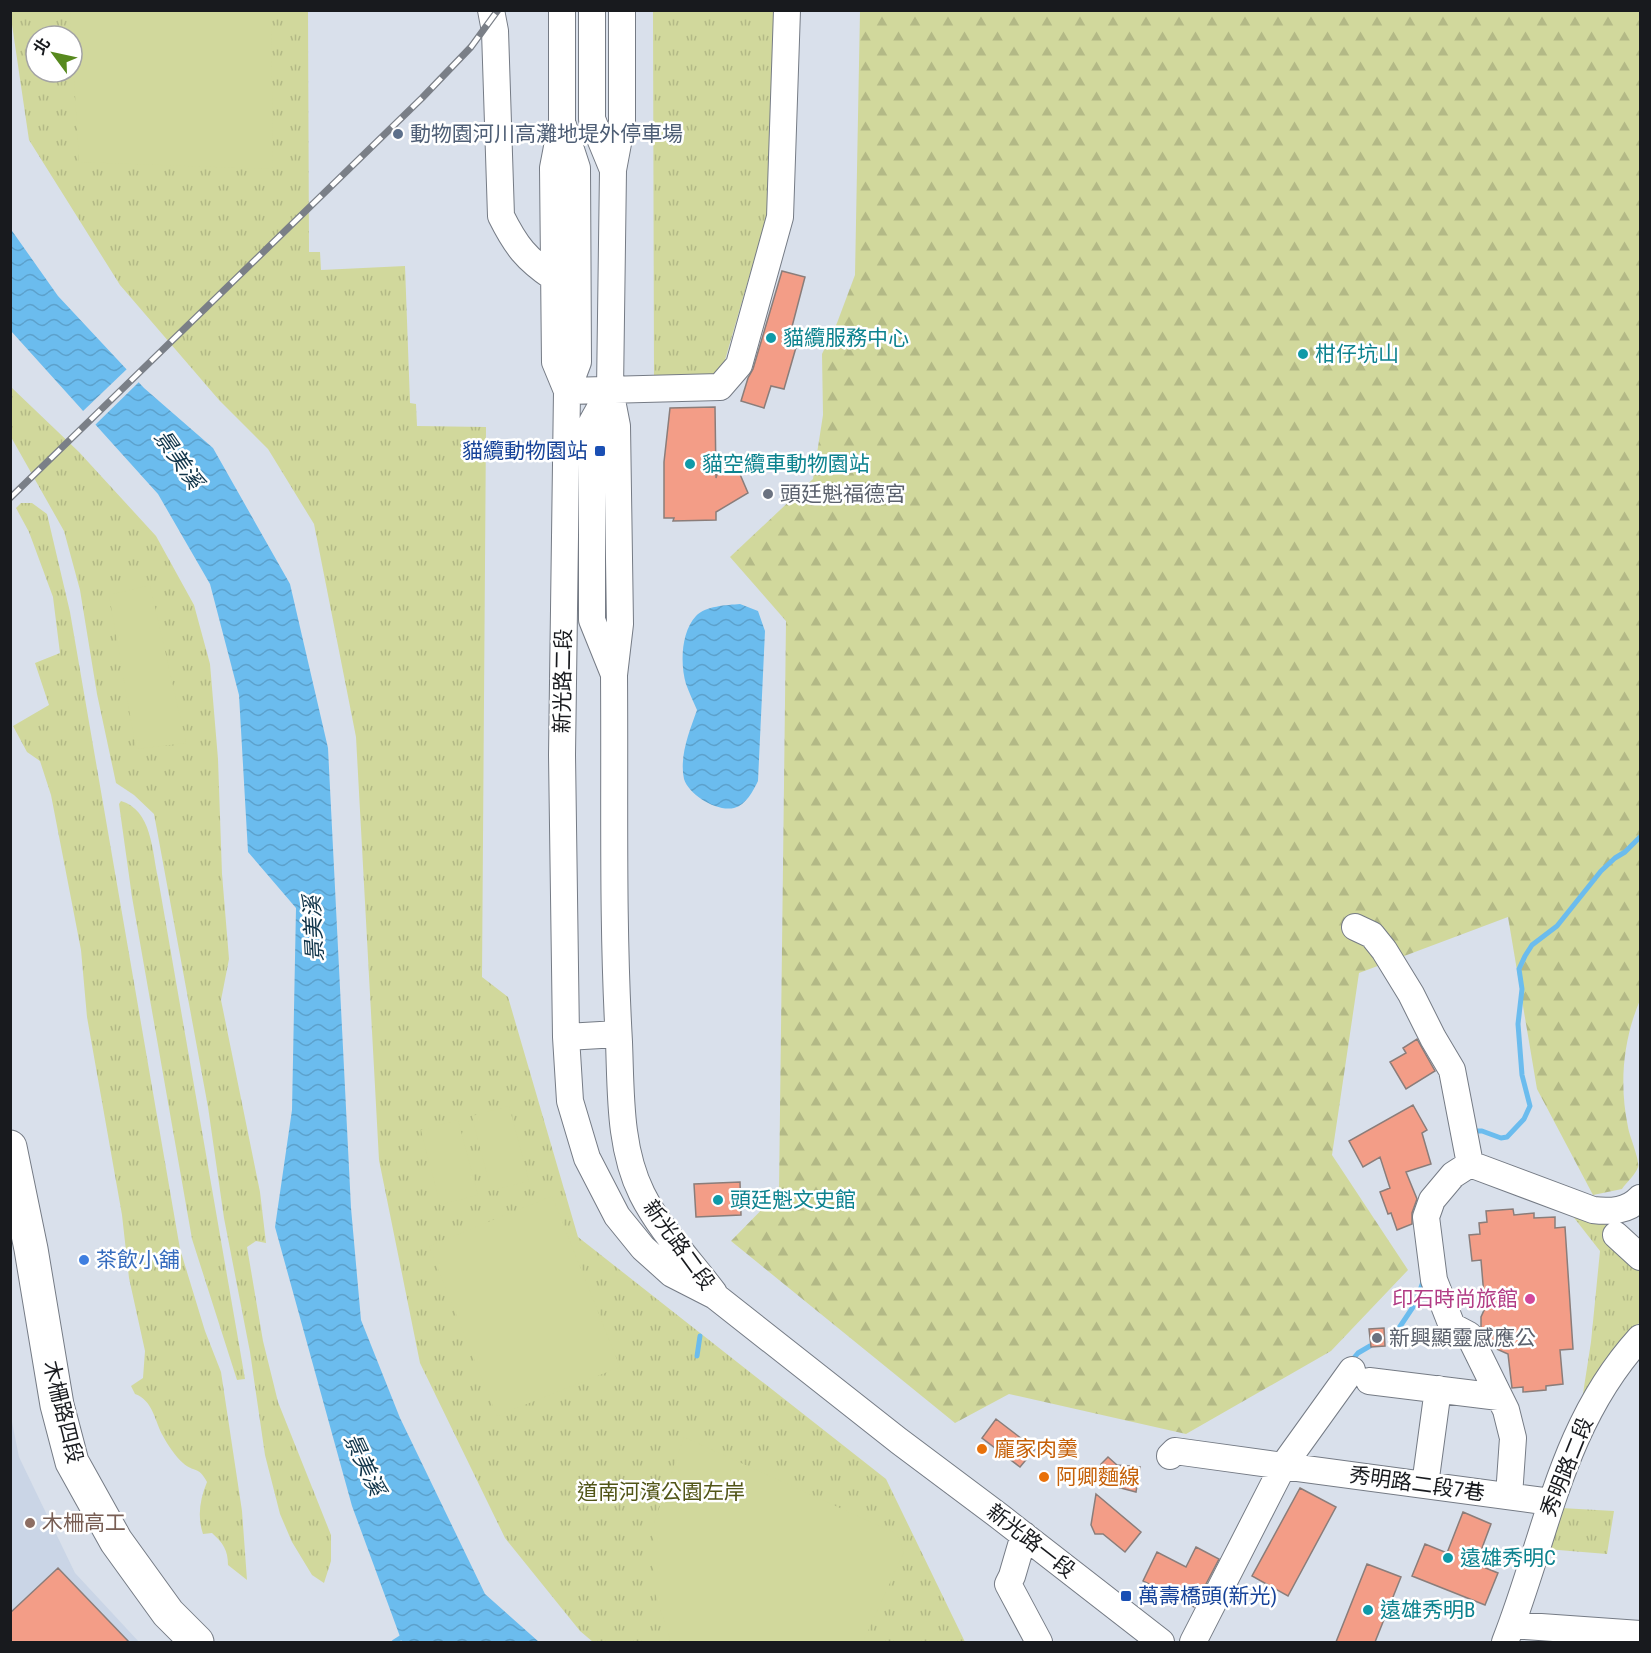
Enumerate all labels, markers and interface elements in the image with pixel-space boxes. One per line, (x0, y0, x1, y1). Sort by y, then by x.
north arrow (24, 24, 84, 84)
text: 北 (30, 34, 54, 58)
place label: 動物園河川高灘地堤外停車場 (410, 122, 683, 146)
marker: 動物園河川高灘地堤外停車場 (391, 127, 405, 141)
place label: 貓纜服務中心 (783, 326, 909, 350)
marker: 貓纜服務中心 (764, 331, 778, 345)
place label: 柑仔坑山 (1315, 342, 1399, 366)
marker: 柑仔坑山 (1296, 347, 1310, 361)
water label: 景美溪 (149, 425, 209, 496)
place label: 貓纜動物園站 (462, 439, 588, 463)
marker: 貓纜動物園站 (593, 444, 607, 458)
place label: 貓空纜車動物園站 (702, 452, 870, 476)
marker: 貓空纜車動物園站 (683, 457, 697, 471)
place label: 頭廷魁福德宮 (780, 482, 906, 506)
marker: 頭廷魁福德宮 (761, 487, 775, 501)
street label: 新光路二段 (550, 628, 576, 734)
water label: 景美溪 (299, 892, 328, 963)
place label: 頭廷魁文史館 (730, 1188, 856, 1212)
marker: 頭廷魁文史館 (711, 1193, 725, 1207)
street label: 新光路二段 (638, 1195, 720, 1295)
place label: 茶飲小舖 (96, 1248, 180, 1272)
marker: 茶飲小舖 (77, 1253, 91, 1267)
place label: 印石時尚旅館 (1392, 1287, 1518, 1311)
marker: 印石時尚旅館 (1523, 1292, 1537, 1306)
place label: 新興顯靈感應公 (1389, 1326, 1536, 1350)
marker: 新興顯靈感應公 (1370, 1331, 1384, 1345)
street label: 木柵路四段 (39, 1358, 87, 1466)
street label: 秀明路二段 (1536, 1414, 1598, 1520)
water label: 景美溪 (339, 1429, 391, 1502)
place label: 龐家肉羹 (994, 1437, 1078, 1461)
marker: 龐家肉羹 (975, 1442, 989, 1456)
street label: 秀明路二段7巷 (1348, 1463, 1486, 1505)
place label: 阿卿麵線 (1056, 1465, 1140, 1489)
marker: 阿卿麵線 (1037, 1470, 1051, 1484)
park label: 道南河濱公園左岸 (577, 1480, 745, 1504)
street label: 新光路一段 (982, 1499, 1080, 1583)
place label: 木柵高工 (42, 1511, 126, 1535)
marker: 木柵高工 (23, 1516, 37, 1530)
place label: 遠雄秀明C (1460, 1546, 1556, 1570)
marker: 遠雄秀明C (1441, 1551, 1455, 1565)
place label: 萬壽橋頭(新光) (1138, 1584, 1277, 1608)
marker: 萬壽橋頭(新光) (1119, 1589, 1133, 1603)
place label: 遠雄秀明B (1380, 1598, 1475, 1622)
marker: 遠雄秀明B (1361, 1603, 1375, 1617)

